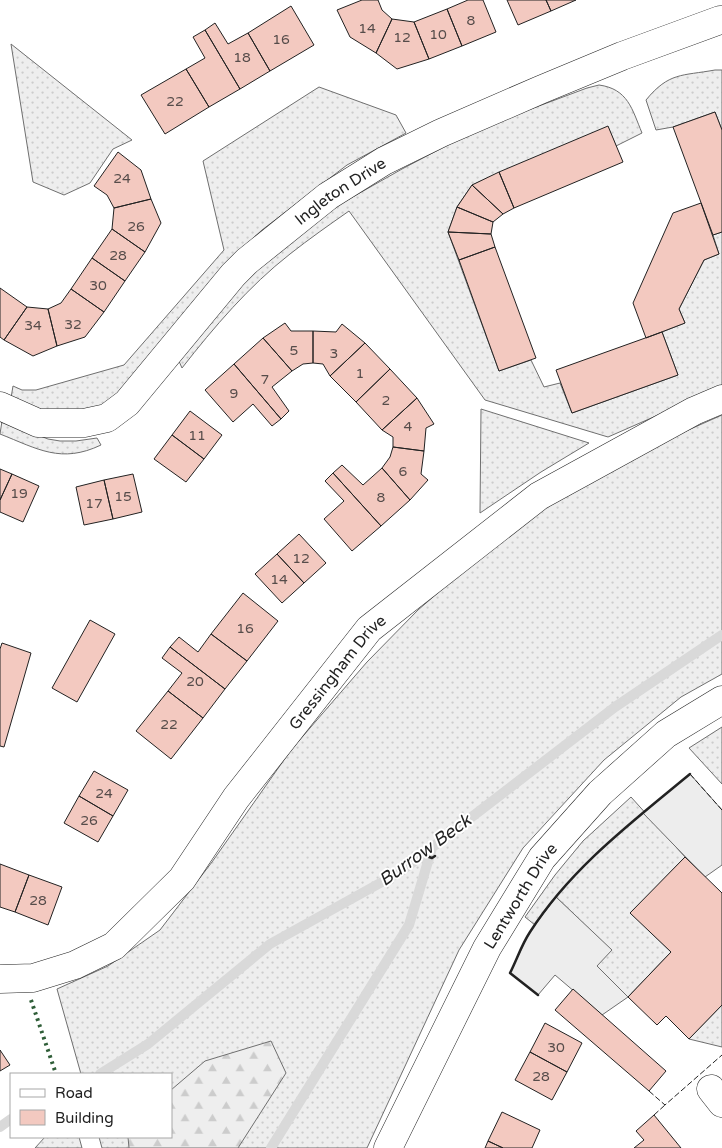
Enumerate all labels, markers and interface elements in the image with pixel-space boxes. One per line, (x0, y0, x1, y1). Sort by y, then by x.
house number: 8 (467, 12, 476, 29)
house number: 14 (358, 20, 376, 37)
house number: 10 (429, 26, 447, 43)
house number: 12 (393, 29, 411, 46)
house number: 16 (272, 31, 290, 48)
house number: 18 (233, 49, 251, 66)
house number: 22 (166, 93, 184, 110)
street label: Ingleton Drive (291, 153, 390, 230)
house number: 24 (113, 170, 131, 187)
house number: 26 (127, 218, 145, 235)
house number: 28 (109, 247, 127, 264)
house number: 30 (89, 277, 107, 294)
house number: 32 (64, 316, 82, 333)
house number: 34 (24, 317, 42, 334)
house number: 5 (290, 342, 298, 359)
house number: 3 (330, 345, 338, 362)
house number: 1 (356, 365, 364, 382)
house number: 7 (261, 371, 269, 388)
house number: 9 (230, 385, 238, 402)
house number: 2 (382, 392, 390, 409)
house number: 4 (404, 418, 413, 435)
house number: 11 (188, 427, 206, 444)
house number: 6 (399, 463, 408, 480)
house number: 19 (10, 485, 28, 502)
house number: 15 (114, 488, 132, 505)
house number: 8 (377, 489, 386, 506)
house number: 17 (85, 495, 103, 512)
house number: 12 (292, 550, 310, 567)
house number: 14 (270, 571, 288, 588)
street label: Gressingham Drive (285, 611, 390, 734)
house number: 16 (236, 620, 254, 637)
house number: 20 (186, 673, 204, 690)
house number: 22 (160, 716, 178, 733)
house number: 24 (95, 785, 113, 802)
water label: Burrow Beck (375, 808, 476, 891)
house number: 26 (80, 812, 98, 829)
street label: Lentworth Drive (480, 839, 562, 953)
house number: 28 (29, 892, 47, 909)
house number: 30 (547, 1039, 565, 1056)
house number: 28 (532, 1068, 550, 1085)
legend (10, 1073, 172, 1138)
text: Road (55, 1084, 93, 1102)
text: Building (55, 1109, 114, 1127)

